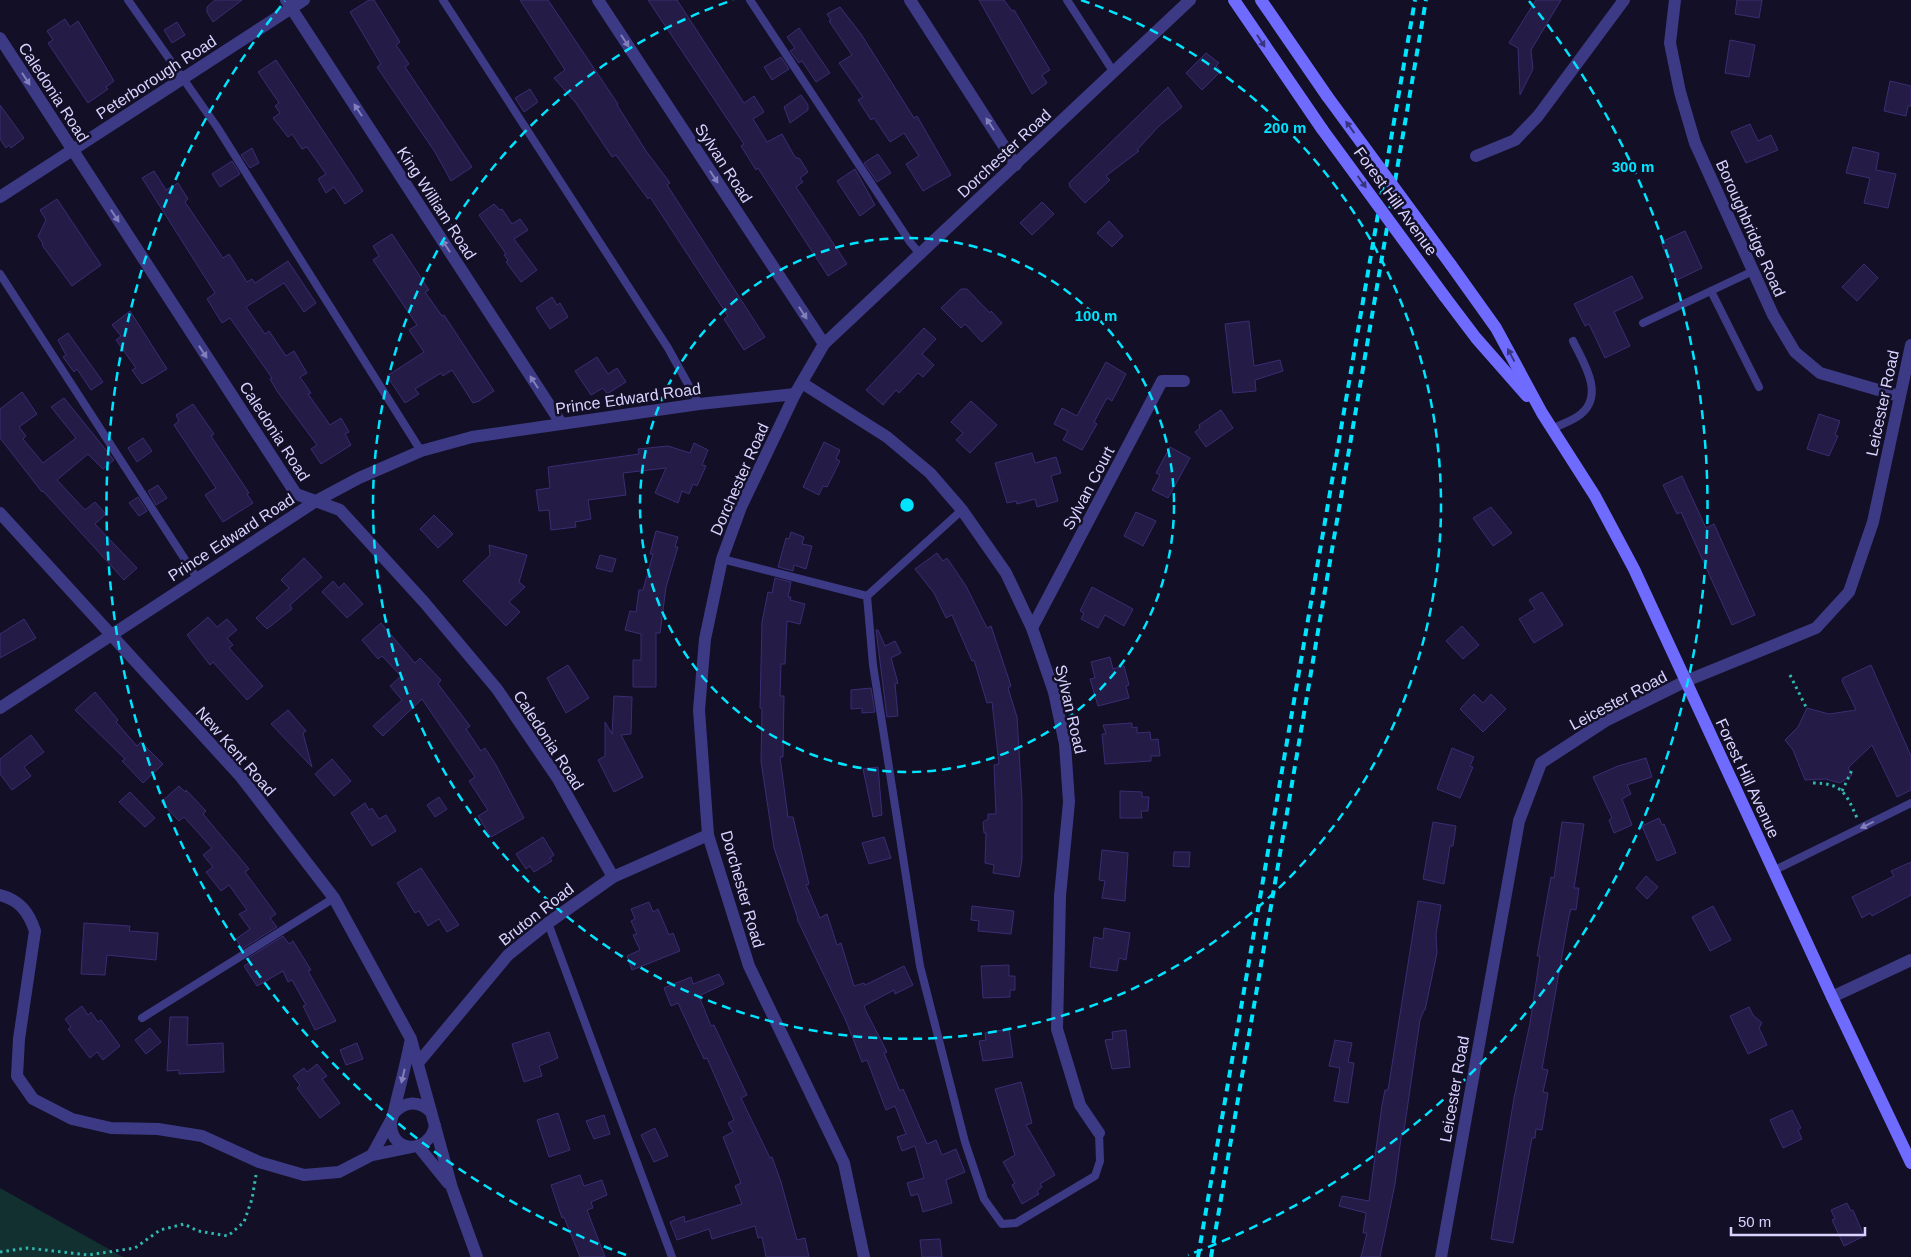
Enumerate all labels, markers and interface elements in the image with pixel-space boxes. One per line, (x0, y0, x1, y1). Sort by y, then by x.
street label: Peterborough Road (93, 32, 219, 123)
one-way arrow (620, 34, 630, 47)
one-way arrow (1256, 34, 1266, 47)
street label: Caledonia Road (15, 40, 92, 145)
one-way arrow (22, 72, 31, 86)
one-way arrow (353, 103, 362, 116)
street label: Dorchester Road (954, 106, 1054, 201)
one-way arrow (985, 117, 994, 130)
text: 200 m (1264, 119, 1306, 136)
street label: Sylvan Road (692, 121, 755, 206)
one-way arrow (1344, 121, 1355, 134)
street label: King William Road (394, 144, 479, 263)
street label: Forest Hill Avenue (1351, 144, 1441, 259)
street label: Boroughbridge Road (1713, 157, 1788, 299)
text: 300 m (1612, 158, 1654, 175)
one-way arrow (709, 170, 719, 183)
one-way arrow (1356, 175, 1367, 188)
one-way arrow (110, 209, 119, 222)
one-way arrow (441, 239, 451, 253)
one-way arrow (798, 306, 808, 319)
text: 100 m (1075, 307, 1117, 324)
one-way arrow (199, 345, 208, 358)
one-way arrow (1507, 347, 1515, 362)
street label: Leicester Road (1863, 349, 1902, 458)
one-way arrow (530, 376, 539, 389)
street label: Caledonia Road (236, 379, 313, 484)
street label: Prince Edward Road (554, 380, 702, 417)
street label: Dorchester Road (707, 420, 772, 538)
street label: Sylvan Court (1059, 443, 1118, 533)
street label: Prince Edward Road (165, 490, 297, 585)
centre of rings (898, 496, 916, 514)
street label: Sylvan Road (1052, 663, 1089, 755)
street label: Leicester Road (1567, 668, 1670, 733)
street label: Caledonia Road (510, 688, 587, 793)
street label: New Kent Road (192, 703, 279, 799)
street label: Forest Hill Avenue (1712, 716, 1783, 841)
one-way arrow (1860, 821, 1874, 829)
street label: Dorchester Road (718, 829, 767, 950)
street label: Bruton Road (496, 880, 577, 949)
street label: Leicester Road (1437, 1035, 1472, 1144)
one-way arrow (399, 1069, 407, 1084)
scale bar (1731, 1204, 1865, 1236)
text: 50 m (1738, 1213, 1771, 1230)

